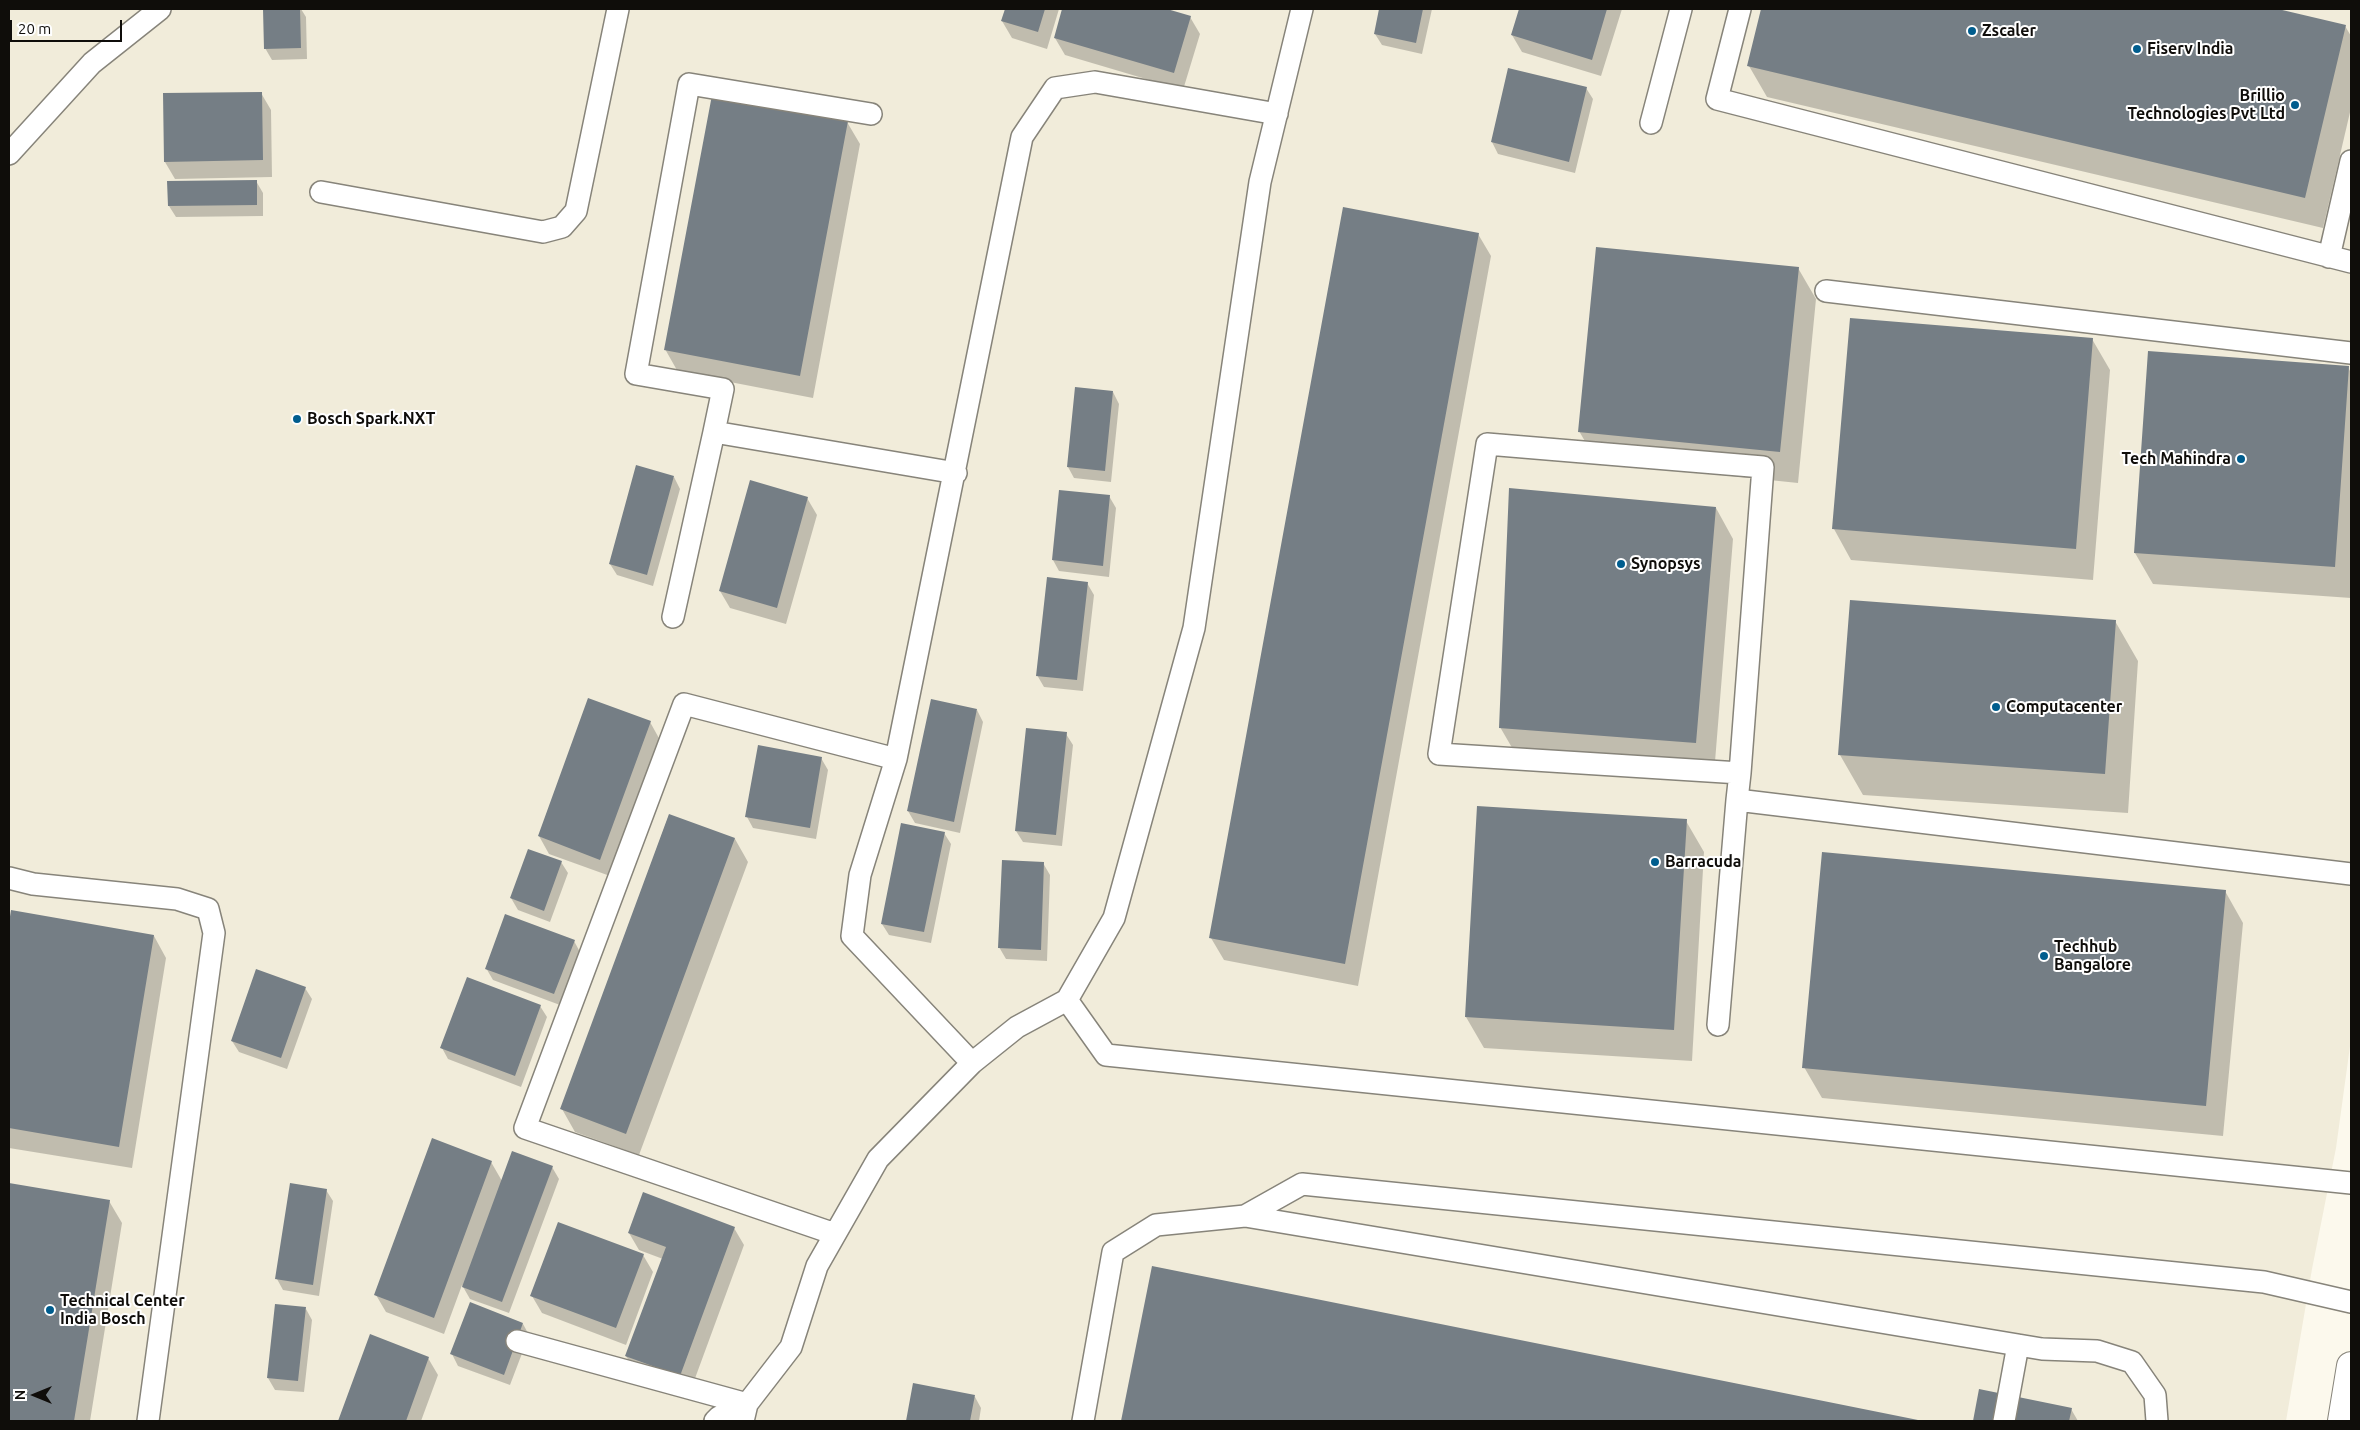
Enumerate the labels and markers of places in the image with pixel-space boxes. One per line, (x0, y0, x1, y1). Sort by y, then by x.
place label: Zscaler (1982, 21, 2036, 41)
marker: Zscaler (1966, 25, 1978, 37)
place label: Fiserv India (2147, 39, 2233, 59)
marker: Fiserv India (2131, 43, 2143, 55)
place label: Brillio Technologies Pvt Ltd (2127, 86, 2285, 124)
marker: Brillio Technologies Pvt Ltd (2289, 99, 2301, 111)
place label: Bosch Spark.NXT (307, 409, 435, 429)
marker: Bosch Spark.NXT (291, 413, 303, 425)
place label: Tech Mahindra (2121, 449, 2231, 469)
marker: Tech Mahindra (2235, 453, 2247, 465)
place label: Synopsys (1631, 554, 1701, 574)
marker: Synopsys (1615, 558, 1627, 570)
place label: Computacenter (2006, 697, 2122, 717)
marker: Computacenter (1990, 701, 2002, 713)
place label: Barracuda (1665, 852, 1741, 872)
marker: Barracuda (1649, 856, 1661, 868)
place label: Techhub Bangalore (2054, 937, 2131, 975)
marker: Techhub Bangalore (2038, 950, 2050, 962)
place label: Technical Center India Bosch (60, 1291, 185, 1329)
marker: Technical Center India Bosch (44, 1304, 56, 1316)

